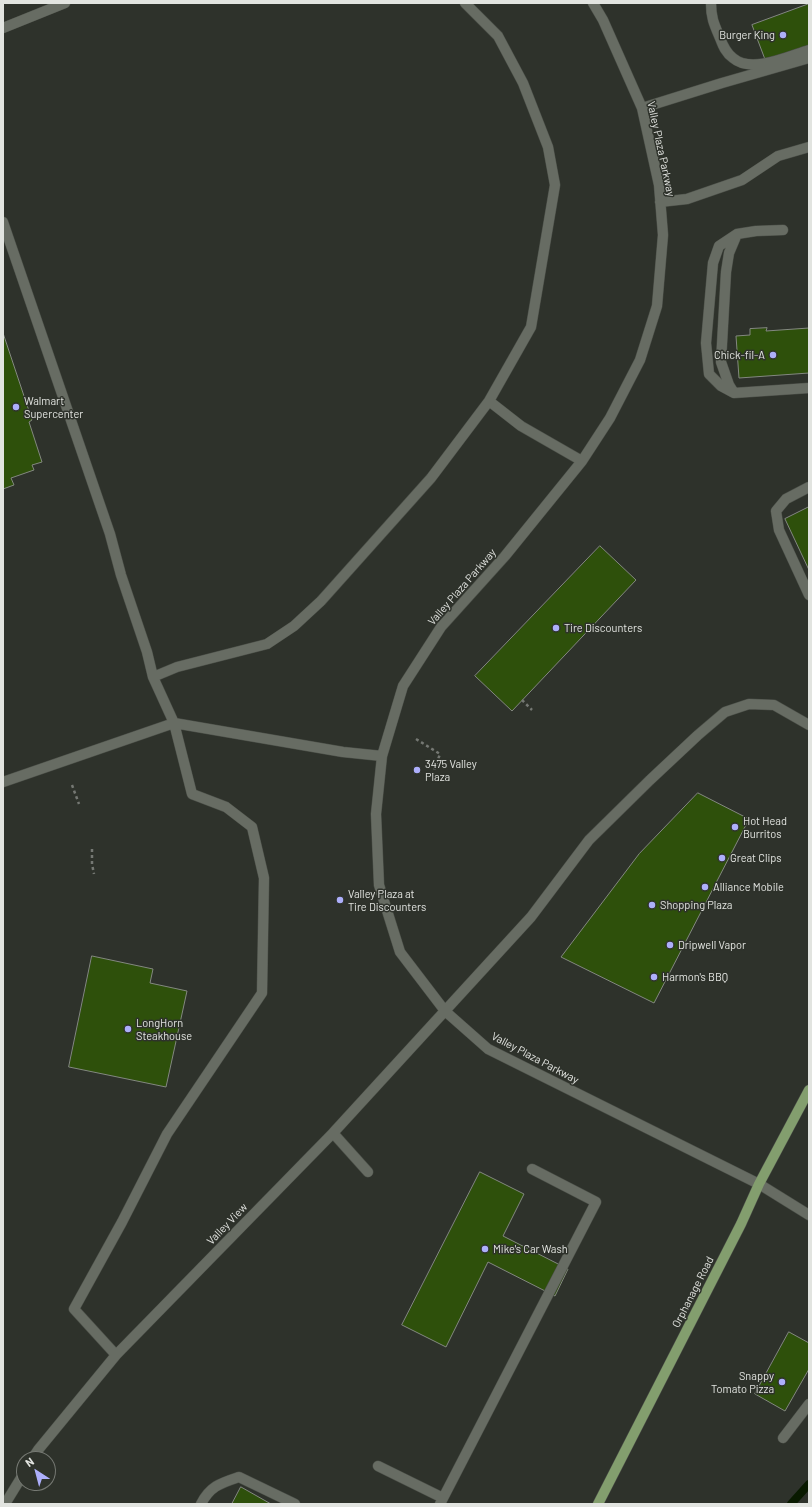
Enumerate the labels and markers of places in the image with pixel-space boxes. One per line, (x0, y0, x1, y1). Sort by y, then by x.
place label: Burger King (719, 28, 775, 42)
marker: Burger King (778, 30, 788, 40)
place label: Chick-fil-A (714, 348, 765, 362)
marker: Chick-fil-A (768, 350, 778, 360)
place label: Walmart Supercenter (24, 394, 83, 420)
marker: Walmart Supercenter (11, 402, 21, 412)
place label: Tire Discounters (564, 621, 642, 635)
marker: Tire Discounters (551, 623, 561, 633)
place label: 3475 Valley Plaza (425, 757, 477, 783)
marker: 3475 Valley Plaza (412, 765, 422, 775)
place label: Hot Head Burritos (743, 814, 787, 840)
marker: Hot Head Burritos (730, 822, 740, 832)
place label: Great Clips (730, 851, 782, 865)
marker: Great Clips (717, 853, 727, 863)
place label: Alliance Mobile (713, 880, 784, 894)
marker: Alliance Mobile (700, 882, 710, 892)
place label: Valley Plaza at Tire Discounters (348, 887, 426, 913)
marker: Valley Plaza at Tire Discounters (335, 895, 345, 905)
place label: Shopping Plaza (660, 898, 732, 912)
marker: Shopping Plaza (647, 900, 657, 910)
place label: Dripwell Vapor (678, 938, 746, 952)
marker: Dripwell Vapor (665, 940, 675, 950)
place label: Harmon's BBQ (662, 970, 728, 984)
marker: Harmon's BBQ (649, 972, 659, 982)
place label: LongHorn Steakhouse (136, 1016, 192, 1042)
marker: LongHorn Steakhouse (123, 1024, 133, 1034)
place label: Mike's Car Wash (493, 1242, 568, 1256)
marker: Mike's Car Wash (480, 1244, 490, 1254)
place label: Snappy Tomato Pizza (711, 1369, 774, 1395)
marker: Snappy Tomato Pizza (777, 1377, 787, 1387)

